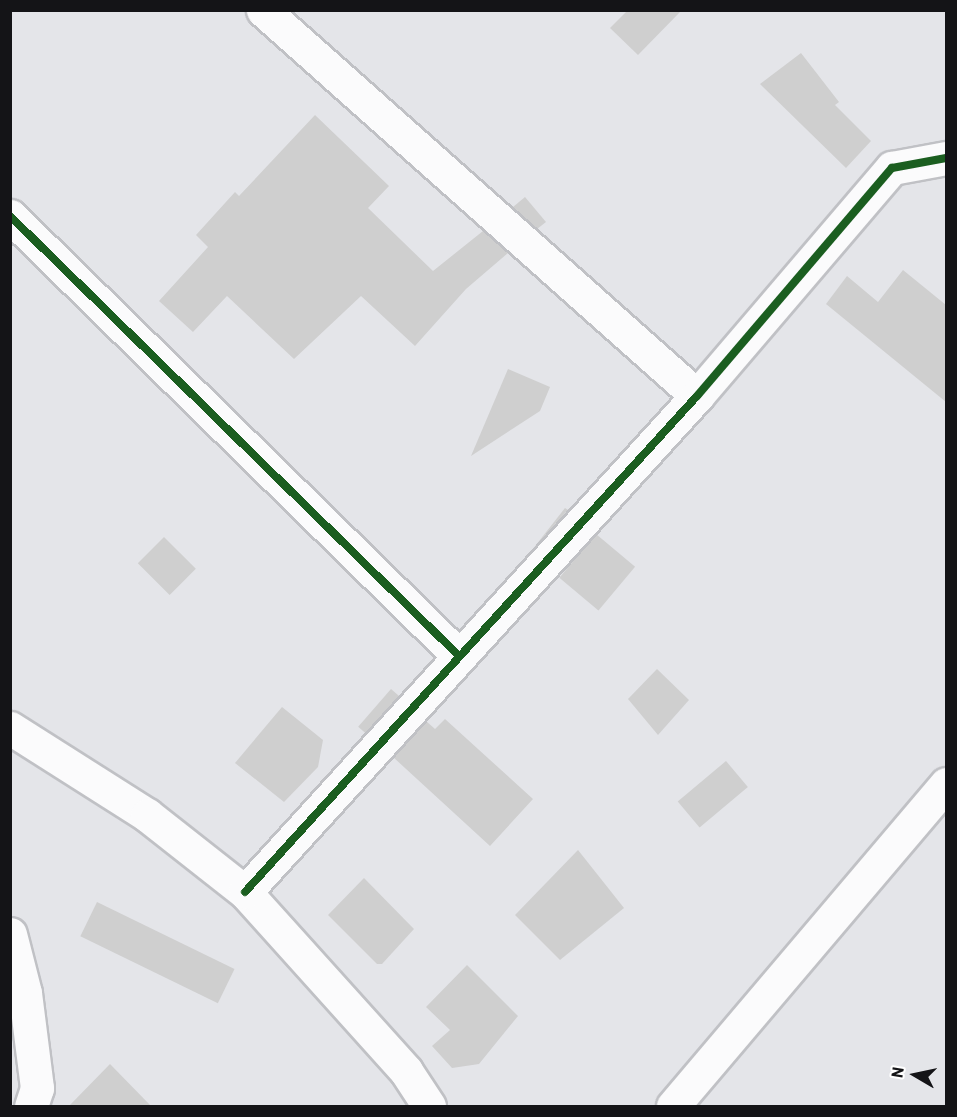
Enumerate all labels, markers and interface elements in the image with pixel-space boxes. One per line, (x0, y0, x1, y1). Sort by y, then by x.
north arrow (885, 1045, 945, 1105)
text: N (887, 1065, 907, 1079)

